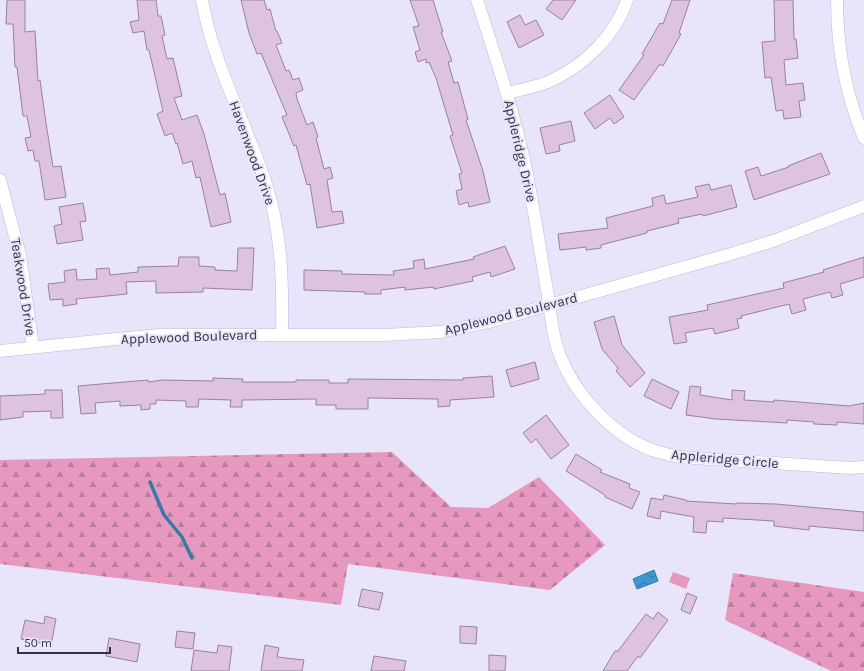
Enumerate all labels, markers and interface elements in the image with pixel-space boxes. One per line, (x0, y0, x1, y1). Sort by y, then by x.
street label: Appleridge Drive (500, 98, 540, 204)
street label: Havenwood Drive (225, 99, 279, 207)
street label: Teakwood Drive (7, 237, 39, 337)
street label: Applewood Boulevard (443, 289, 579, 339)
street label: Applewood Boulevard (120, 326, 258, 348)
street label: Appleridge Circle (671, 446, 779, 472)
scale bar (18, 629, 110, 655)
text: 50 m (24, 636, 52, 650)

